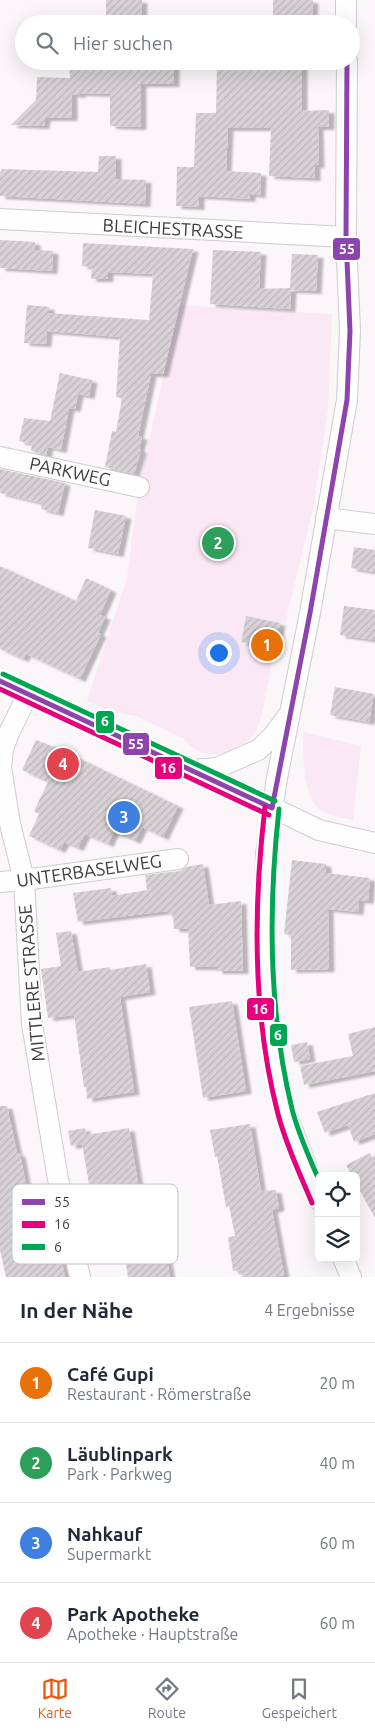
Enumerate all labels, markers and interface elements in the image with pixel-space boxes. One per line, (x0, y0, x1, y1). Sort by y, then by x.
search box (15, 15, 360, 70)
icon: search (33, 29, 61, 57)
text: Hier suchen (73, 32, 173, 54)
street label: BLEICHESTRASSE (102, 214, 244, 242)
line badge: 55 (332, 237, 361, 261)
text: 55 (339, 241, 355, 257)
street label: PARKWEG (28, 453, 113, 489)
pin: 2 (202, 524, 234, 562)
pin: 1 (251, 626, 283, 664)
your location (206, 640, 232, 666)
line badge: 6 (95, 710, 115, 734)
text: 6 (101, 713, 109, 729)
line badge: 55 (122, 732, 150, 756)
text: 55 (128, 736, 144, 752)
pin: 4 (47, 745, 79, 783)
line badge: 16 (154, 756, 183, 780)
text: 16 (160, 760, 176, 776)
pin: 3 (108, 798, 140, 836)
street label: UNTERBASELWEG (15, 850, 163, 890)
street label: MITTLERE STRASSE (14, 904, 48, 1062)
line badge: 16 (246, 997, 275, 1021)
text: 16 (252, 1001, 268, 1017)
line badge: 6 (269, 1023, 288, 1047)
text: 6 (274, 1027, 282, 1043)
map controls (315, 1172, 360, 1262)
button: locate (315, 1172, 360, 1217)
legend (12, 1184, 178, 1264)
text: 55 (54, 1194, 70, 1210)
text: 16 (54, 1216, 70, 1232)
button: layers (315, 1217, 360, 1262)
text: 6 (54, 1239, 62, 1255)
text: In der Nähe (20, 1298, 133, 1322)
text: 4 Ergebnisse (264, 1301, 355, 1319)
text: Café Gupi (67, 1363, 154, 1385)
text: 1 (31, 1374, 41, 1392)
text: 20 m (319, 1374, 355, 1392)
text: Restaurant · Römerstraße (67, 1385, 251, 1403)
text: Läublinpark (67, 1443, 173, 1465)
text: 2 (31, 1454, 41, 1472)
text: 40 m (319, 1454, 355, 1472)
text: Park · Parkweg (67, 1465, 172, 1483)
text: Nahkauf (67, 1523, 142, 1545)
text: 3 (31, 1534, 41, 1552)
text: 60 m (319, 1534, 355, 1552)
text: Supermarkt (67, 1545, 151, 1563)
text: Park Apotheke (67, 1603, 199, 1625)
text: 4 (31, 1614, 41, 1632)
text: 60 m (319, 1614, 355, 1632)
text: Apotheke · Hauptstraße (67, 1625, 238, 1643)
tab: Karte (38, 1675, 72, 1721)
tab: Route (148, 1675, 186, 1721)
tab: Gespeichert (262, 1675, 337, 1721)

